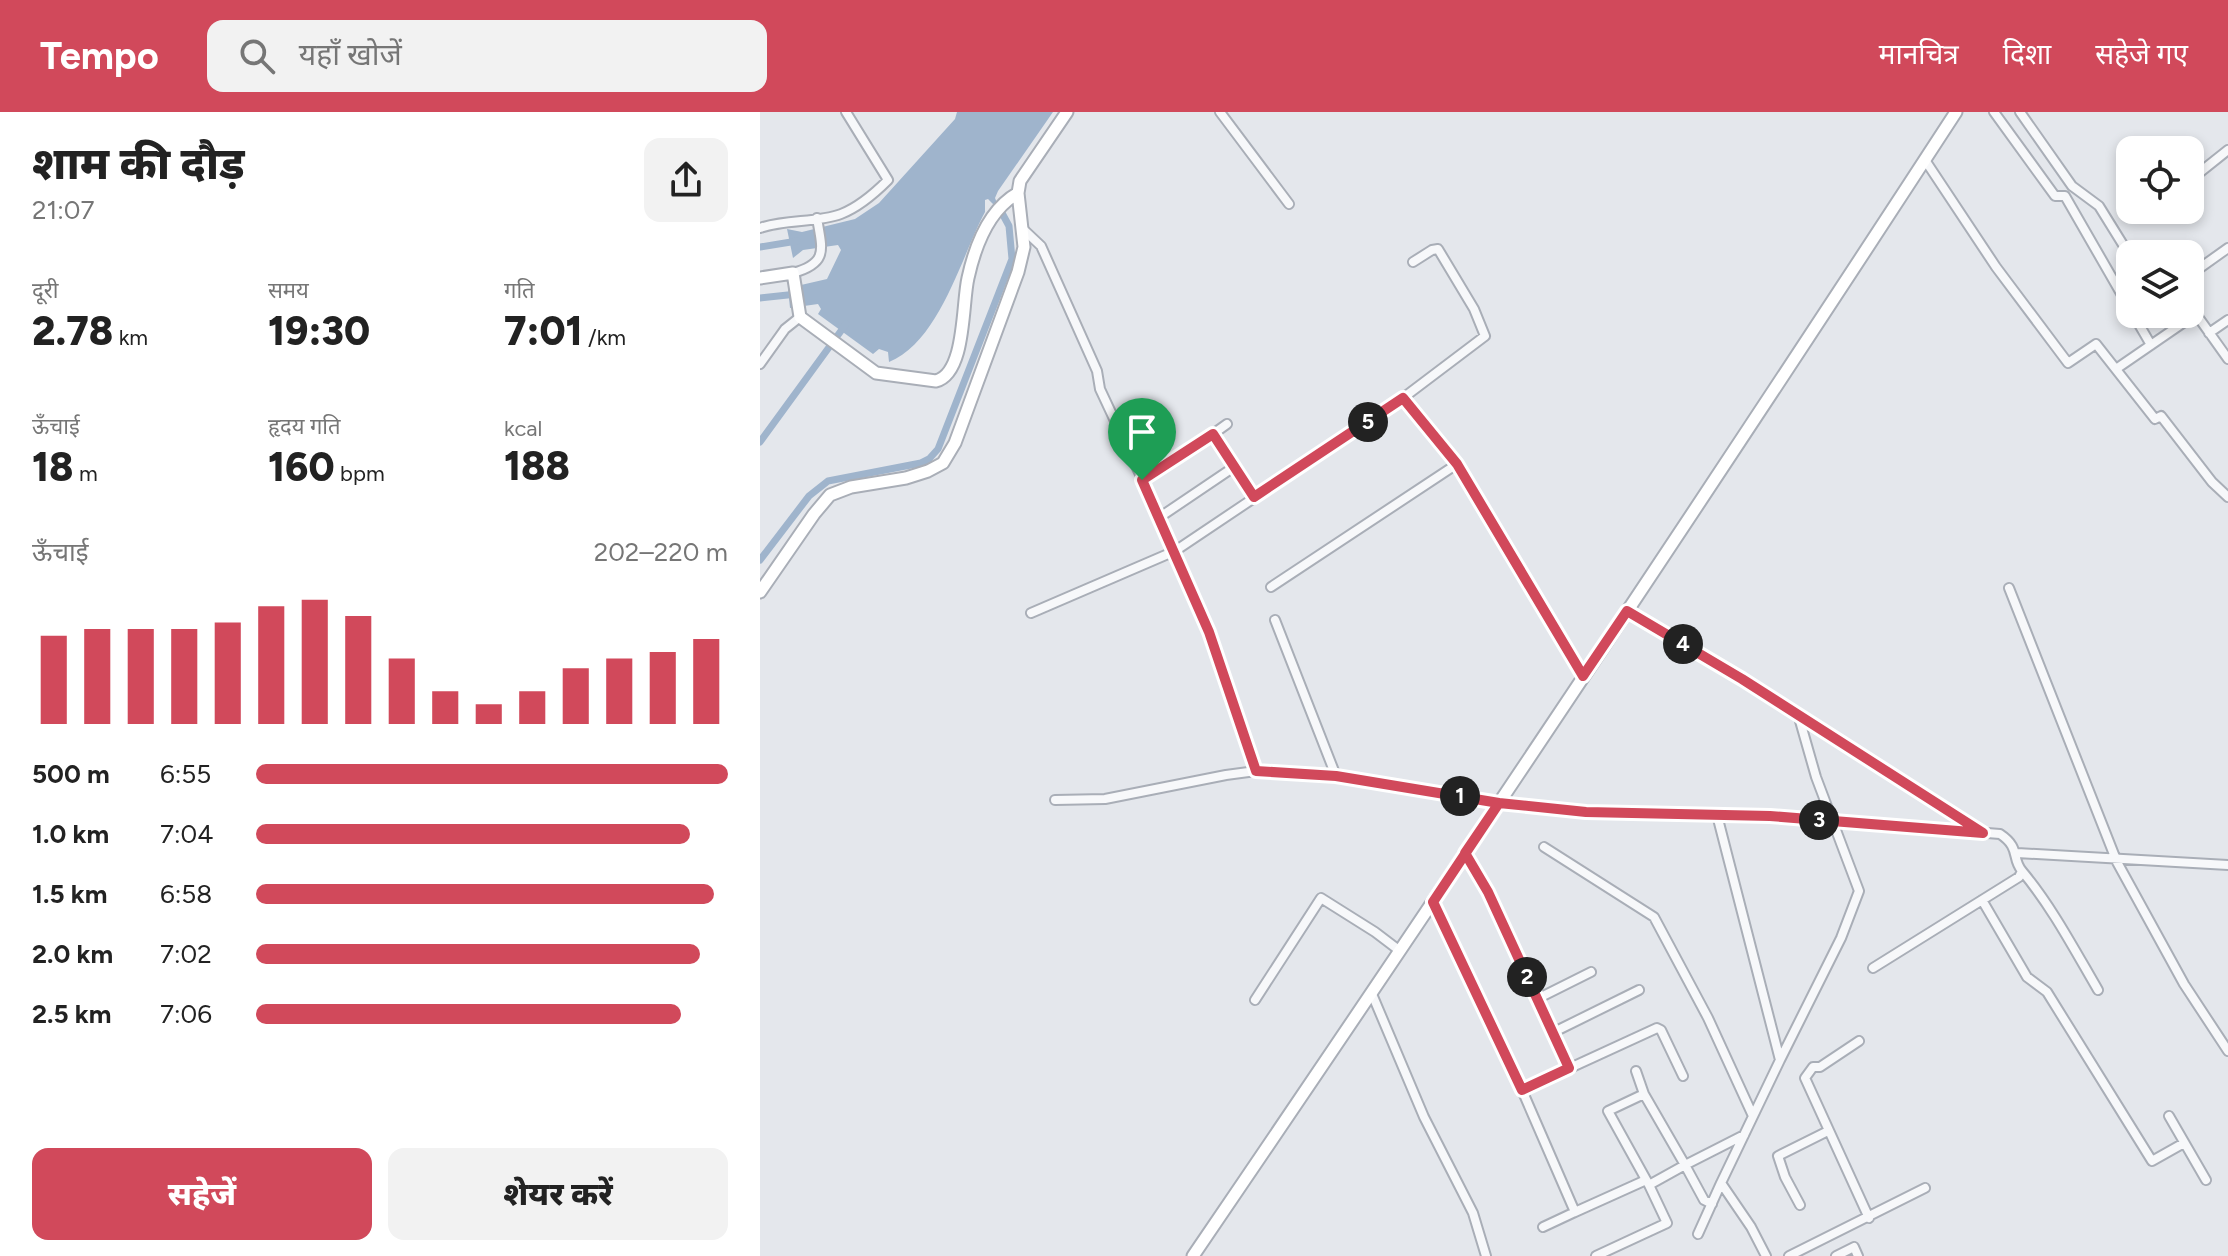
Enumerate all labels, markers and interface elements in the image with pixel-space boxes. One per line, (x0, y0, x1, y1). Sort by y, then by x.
search box (207, 20, 767, 92)
text: Tempo (40, 33, 159, 79)
icon: search (235, 34, 279, 78)
text: यहाँ खोजें (299, 36, 402, 73)
text: मानचित्र (1879, 37, 1959, 71)
text: दिशा (2003, 37, 2051, 71)
text: सहेजे गए (2095, 37, 2188, 71)
map controls (2116, 136, 2204, 328)
button: locate (2116, 136, 2204, 224)
text: शाम की दौड़ (32, 137, 245, 190)
button: share (644, 138, 728, 222)
text: 21:07 (32, 194, 94, 226)
button: layers (2116, 240, 2204, 328)
text: दूरी (32, 277, 58, 304)
text: समय (268, 277, 309, 304)
text: गति (504, 277, 535, 304)
text: 2.78 (32, 307, 113, 355)
text: 19:30 (268, 307, 370, 355)
text: 7:01 (504, 307, 583, 355)
text: km (113, 324, 148, 351)
text: /km (583, 324, 626, 351)
pin (1108, 398, 1176, 480)
pin: 5 (1348, 402, 1388, 442)
text: 5 (1362, 408, 1374, 435)
icon: arrive (1120, 410, 1164, 454)
text: ऊँचाई (32, 413, 80, 440)
text: हृदय गति (268, 413, 341, 440)
text: kcal (504, 415, 542, 442)
text: 188 (504, 442, 570, 490)
text: 18 (32, 443, 73, 491)
text: 160 (268, 443, 335, 491)
text: m (73, 460, 98, 487)
text: bpm (335, 460, 385, 487)
text: ऊँचाई (32, 536, 88, 568)
text: 202–220 m (594, 536, 728, 568)
pin: 4 (1663, 624, 1703, 664)
text: 4 (1676, 630, 1690, 657)
text: 500 m (32, 758, 110, 790)
text: 6:55 (160, 758, 211, 790)
pin: 1 (1440, 776, 1480, 816)
text: 1 (1455, 782, 1465, 809)
pin: 3 (1799, 800, 1839, 840)
text: 3 (1813, 806, 1825, 833)
text: 1.0 km (32, 818, 109, 850)
text: 7:04 (160, 818, 213, 850)
text: 1.5 km (32, 878, 107, 910)
text: 6:58 (160, 878, 212, 910)
text: 2.0 km (32, 938, 113, 970)
text: 7:02 (160, 938, 212, 970)
pin: 2 (1507, 957, 1547, 997)
text: 2 (1521, 963, 1533, 990)
text: 2.5 km (32, 998, 111, 1030)
text: 7:06 (160, 998, 212, 1030)
button: सहेजें (32, 1148, 372, 1240)
button: शेयर करें (388, 1148, 728, 1240)

